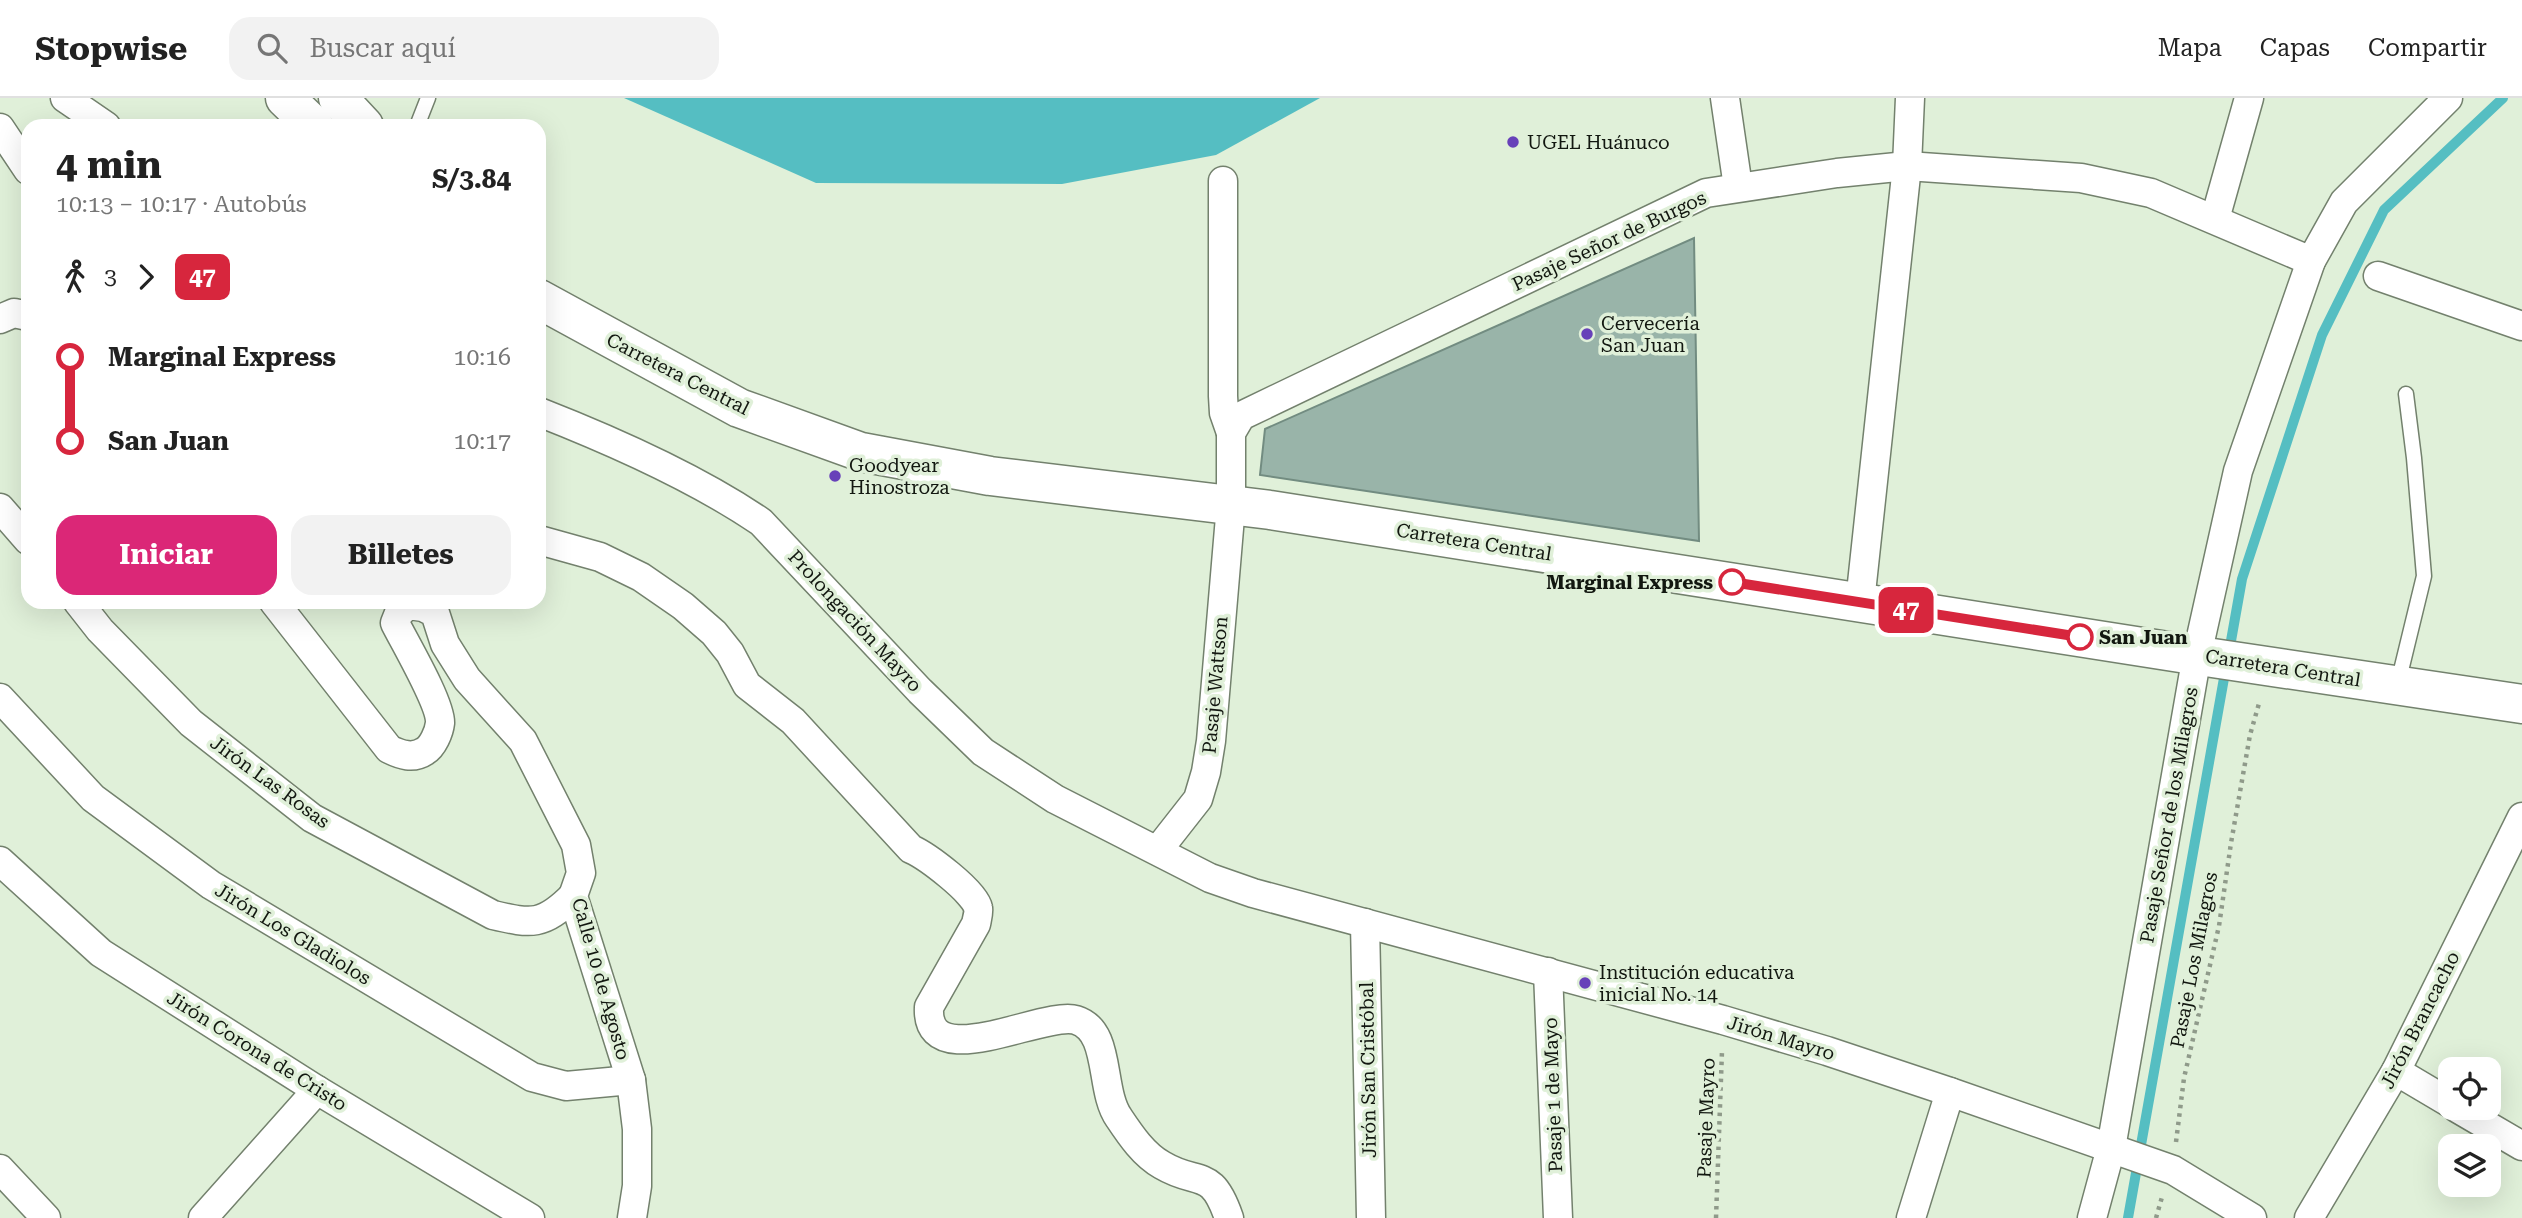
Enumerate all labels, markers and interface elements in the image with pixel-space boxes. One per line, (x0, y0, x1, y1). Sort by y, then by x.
search box (229, 17, 719, 80)
text: Stopwise (35, 29, 187, 68)
icon: search (253, 29, 291, 67)
text: Buscar aquí (309, 33, 456, 63)
text: Mapa (2158, 34, 2222, 62)
text: Capas (2260, 34, 2330, 62)
text: Compartir (2368, 34, 2487, 62)
place label: UGEL Huánuco (1527, 131, 1670, 154)
marker: UGEL Huánuco (1505, 134, 1521, 150)
text: 4 min (56, 143, 162, 187)
text: S/3.84 (432, 164, 511, 194)
street label: Pasaje Señor de Burgos (1508, 186, 1710, 296)
text: 10:13 – 10:17 · Autobús (56, 191, 307, 218)
icon: walk (56, 258, 94, 296)
icon: forward (127, 258, 165, 296)
text: 3 (104, 263, 117, 290)
text: 47 (189, 263, 216, 291)
place label: Cervecería San Juan (1601, 312, 1700, 357)
marker: Cervecería San Juan (1579, 326, 1595, 342)
street label: Carretera Central (603, 328, 753, 420)
text: Marginal Express (108, 342, 336, 372)
text: 10:16 (454, 344, 511, 371)
text: San Juan (108, 426, 229, 456)
text: 10:17 (454, 428, 511, 455)
place label: Goodyear Hinostroza (849, 454, 950, 499)
marker: Goodyear Hinostroza (827, 468, 843, 484)
button: Iniciar (56, 515, 277, 595)
button: Billetes (291, 515, 511, 595)
street label: Carretera Central (1395, 518, 1554, 566)
street label: Prolongación Mayro (783, 545, 927, 697)
marker: Marginal Express (1719, 569, 1745, 595)
place label: Marginal Express (1546, 571, 1713, 594)
line badge: 47 (1874, 587, 1938, 633)
text: 47 (1893, 596, 1919, 624)
street label: Pasaje Wattson (1198, 615, 1232, 755)
marker: San Juan (2067, 624, 2093, 650)
place label: San Juan (2099, 626, 2188, 649)
street label: Carretera Central (2204, 644, 2363, 692)
street label: Pasaje Señor de los Milagros (2135, 685, 2203, 945)
street label: Jirón Las Rosas (206, 731, 334, 833)
street label: Pasaje Los Milagros (2166, 870, 2222, 1050)
street label: Jirón Los Gladiolos (211, 878, 375, 990)
street label: Calle 10 de Agosto (567, 895, 635, 1063)
street label: Jirón Brancacho (2375, 947, 2465, 1093)
place label: Institución educativa inicial No. 14 (1599, 961, 1795, 1006)
marker: Institución educativa inicial No. 14 (1577, 975, 1593, 991)
street label: Jirón San Cristóbal (1355, 982, 1381, 1158)
street label: Jirón Corona de Cristo (163, 986, 351, 1116)
street label: Jirón Mayro (1724, 1011, 1838, 1065)
street label: Pasaje 1 de Mayo (1539, 1017, 1567, 1173)
street label: Pasaje Mayro (1692, 1057, 1720, 1179)
map controls (2438, 1057, 2501, 1197)
button: locate (2438, 1057, 2501, 1120)
button: layers (2438, 1134, 2501, 1197)

